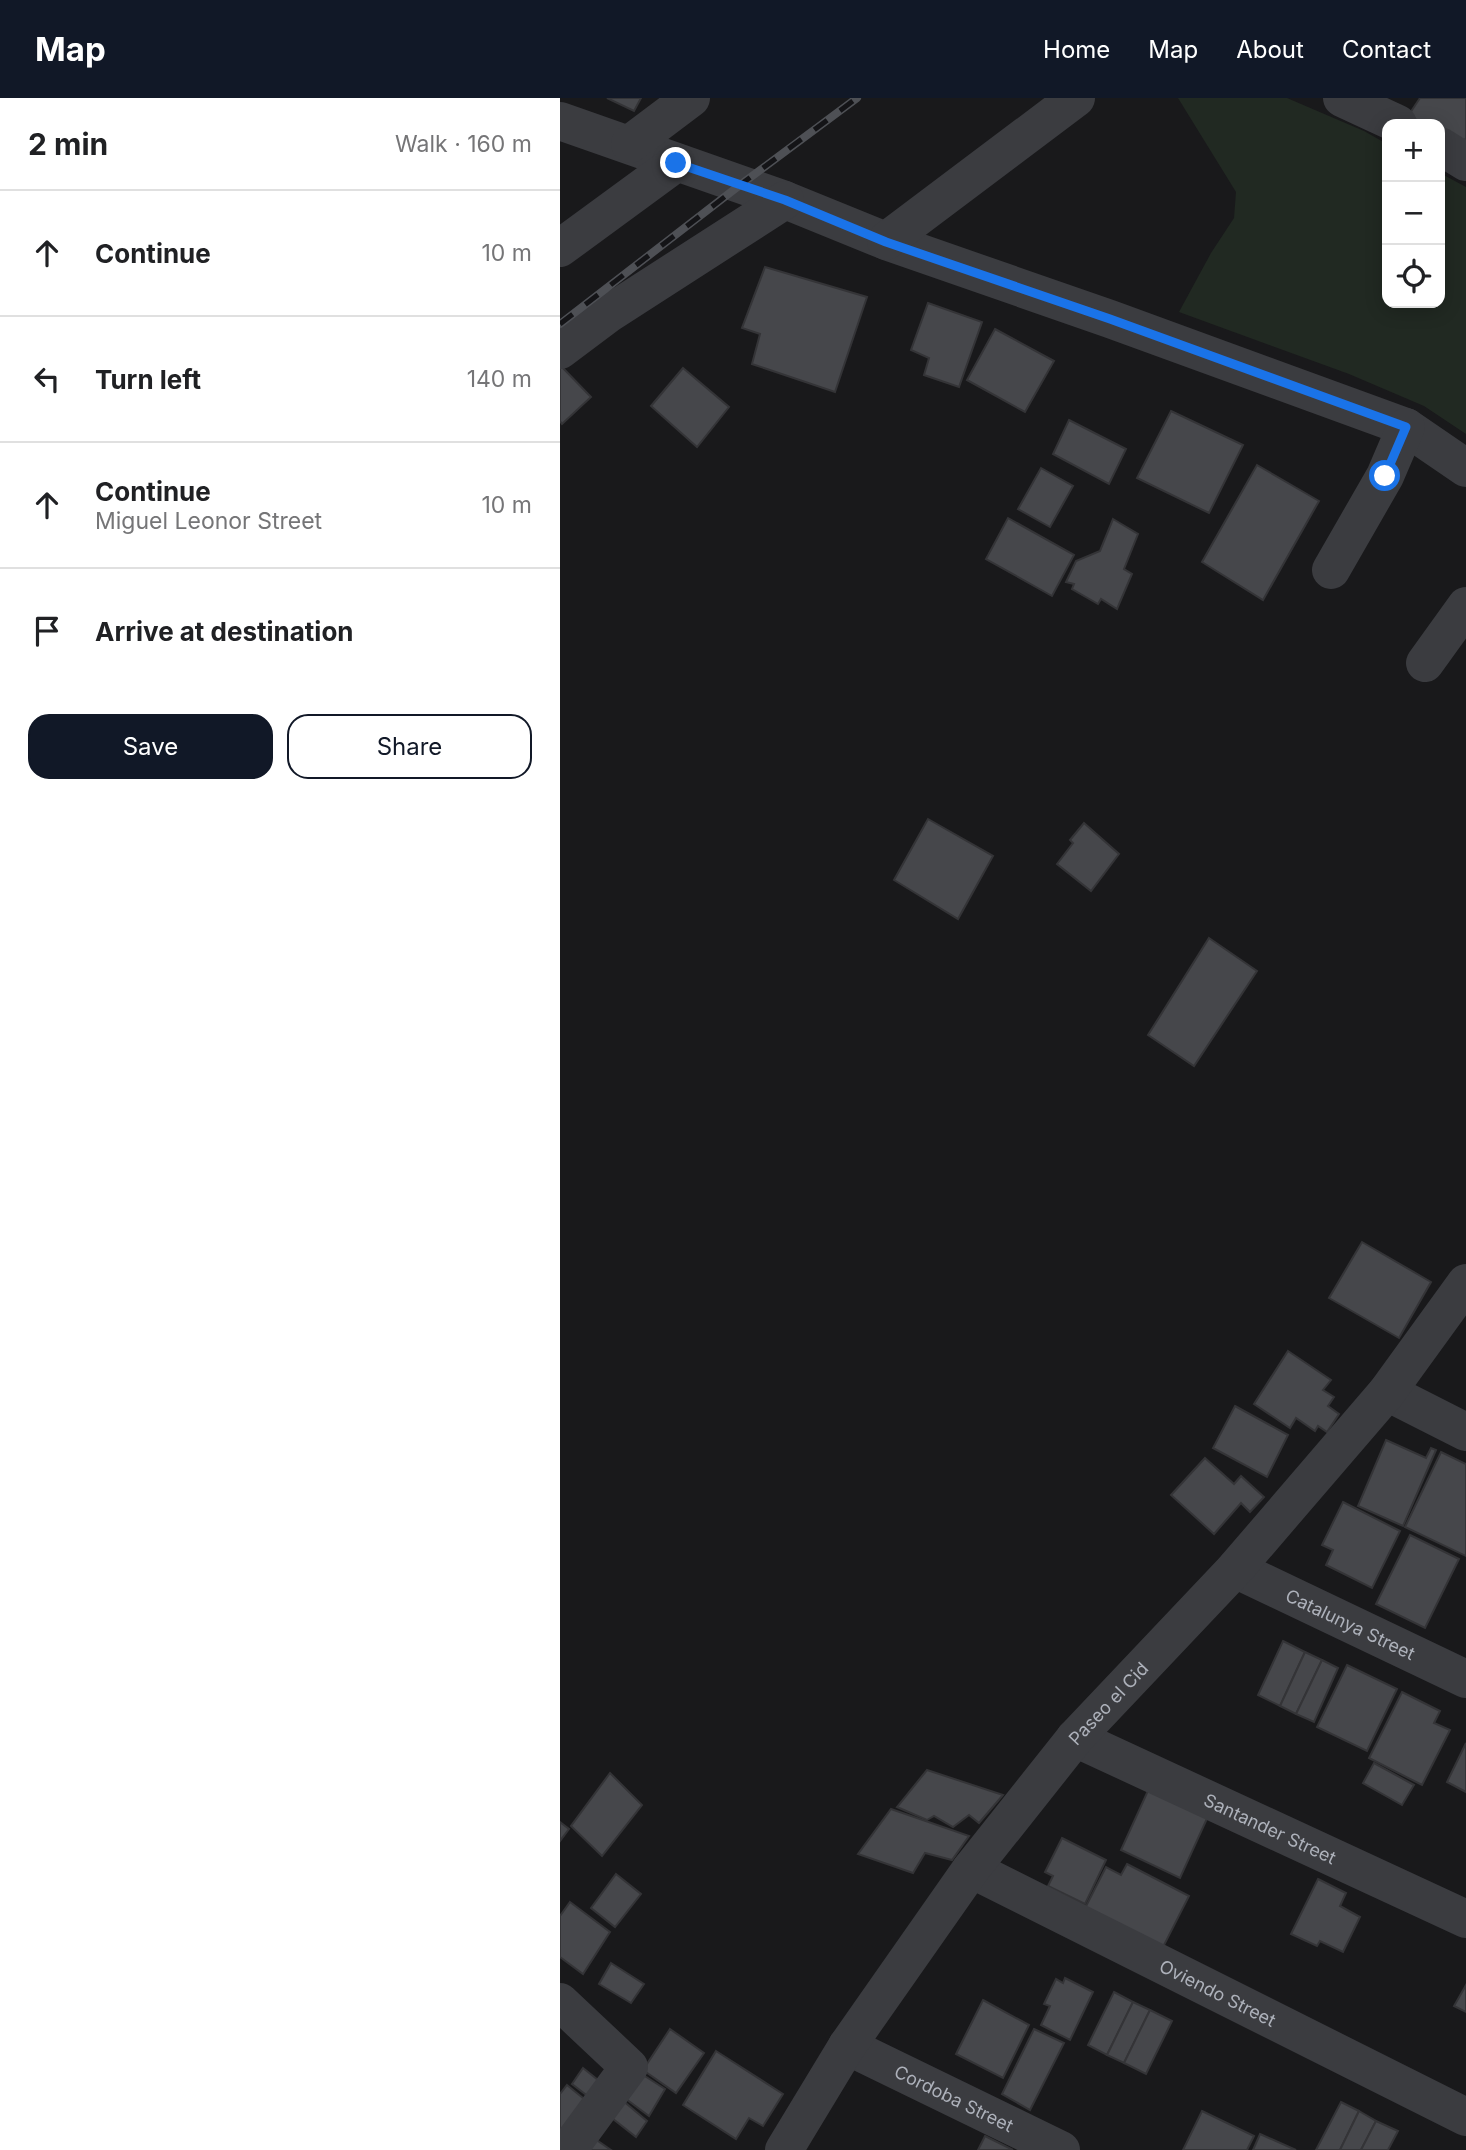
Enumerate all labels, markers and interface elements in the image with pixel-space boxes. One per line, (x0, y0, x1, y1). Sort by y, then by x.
text: Map (35, 29, 106, 69)
text: Home (1043, 35, 1110, 64)
text: Map (1148, 35, 1198, 64)
text: About (1236, 35, 1304, 64)
text: Contact (1342, 35, 1431, 64)
map controls (1382, 119, 1445, 308)
button: + (1382, 119, 1445, 182)
text: 2 min (28, 126, 108, 162)
text: Walk · 160 m (395, 130, 532, 158)
route end (660, 147, 691, 178)
button: − (1382, 182, 1445, 245)
icon: ahead (28, 234, 66, 272)
text: Continue (95, 238, 211, 269)
text: 10 m (482, 239, 532, 267)
button: locate (1382, 245, 1445, 308)
icon: left (28, 360, 66, 398)
text: Turn left (95, 364, 201, 395)
text: 140 m (467, 365, 532, 393)
route start (1369, 460, 1400, 491)
text: Continue (95, 476, 211, 507)
icon: ahead (28, 486, 66, 524)
text: 10 m (482, 491, 532, 519)
text: Miguel Leonor Street (95, 507, 322, 535)
icon: arrive (28, 612, 66, 650)
text: Arrive at destination (95, 616, 354, 647)
button: Save (28, 714, 273, 779)
button: Share (287, 714, 532, 779)
street label: Catalunya Street (1282, 1584, 1419, 1664)
street label: Paseo el Cid (1064, 1657, 1152, 1749)
street label: Santander Street (1201, 1789, 1340, 1868)
street label: Oviendo Street (1156, 1955, 1279, 2031)
street label: Cordoba Street (891, 2060, 1017, 2136)

